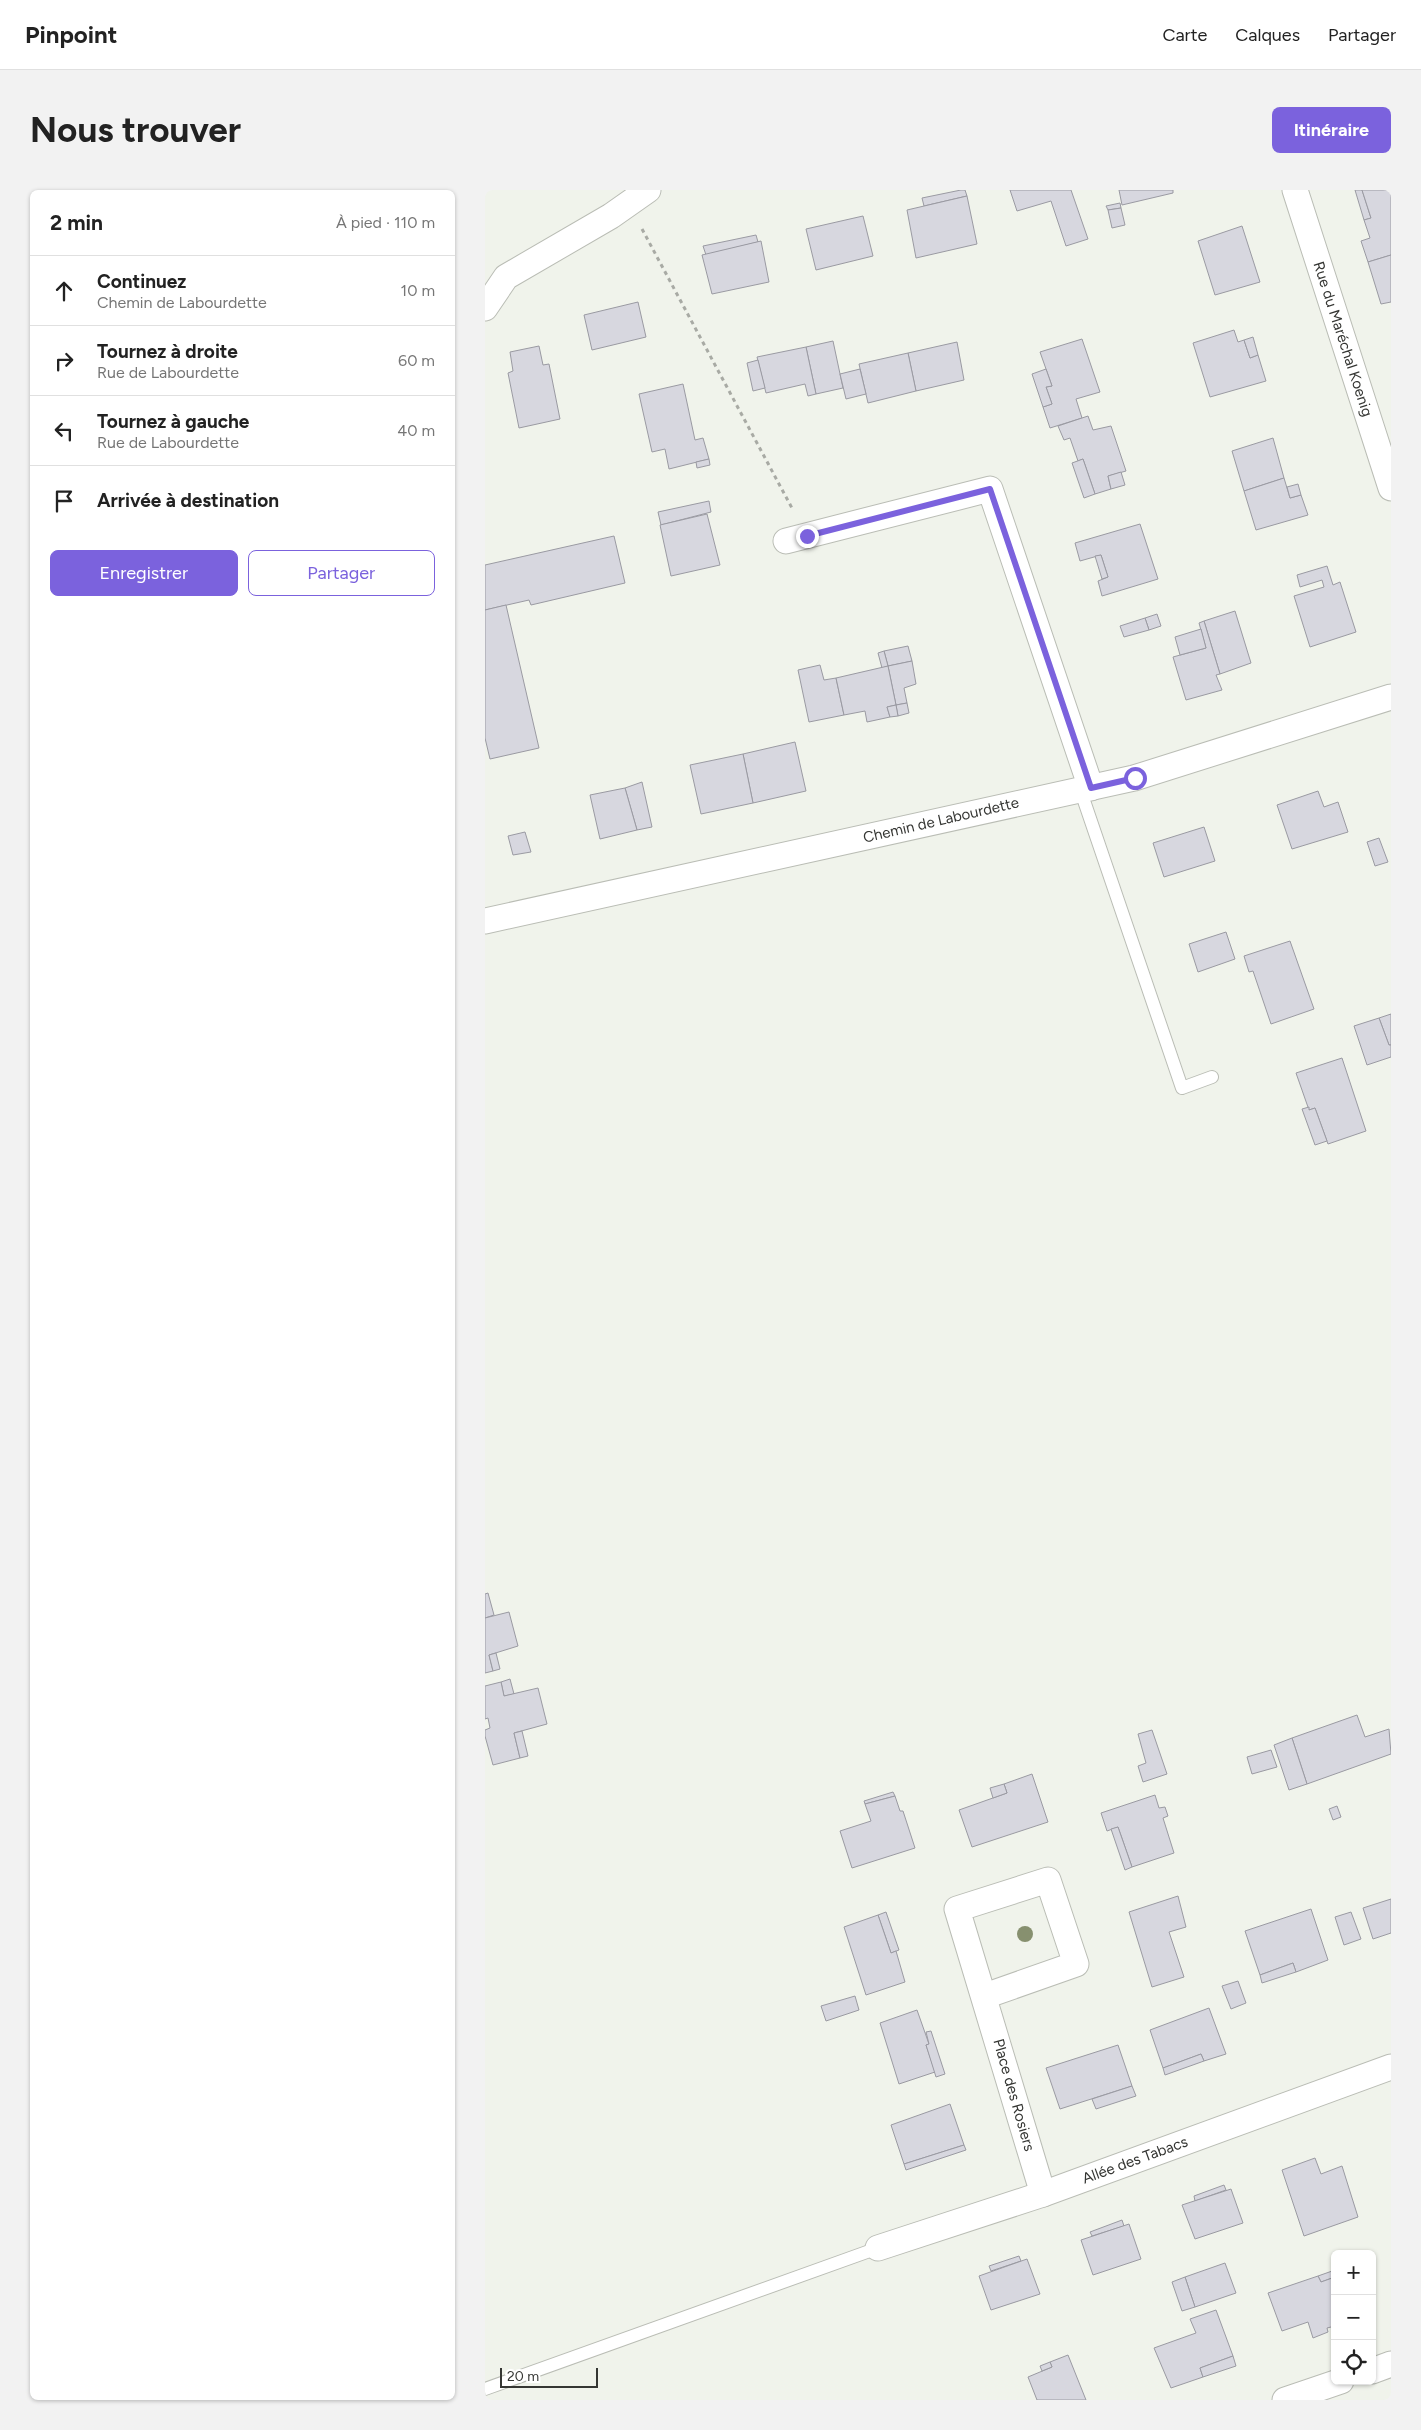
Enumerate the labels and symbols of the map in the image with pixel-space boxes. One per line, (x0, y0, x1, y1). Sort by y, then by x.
street label: Rue du Maréchal Koenig (1309, 259, 1377, 419)
route end (796, 525, 819, 548)
route start (1124, 767, 1147, 790)
street label: Chemin de Labourdette (861, 793, 1021, 847)
street label: Place des Rosiers (989, 2037, 1039, 2153)
street label: Allée des Tabacs (1080, 2133, 1190, 2187)
scale bar (500, 2365, 597, 2388)

